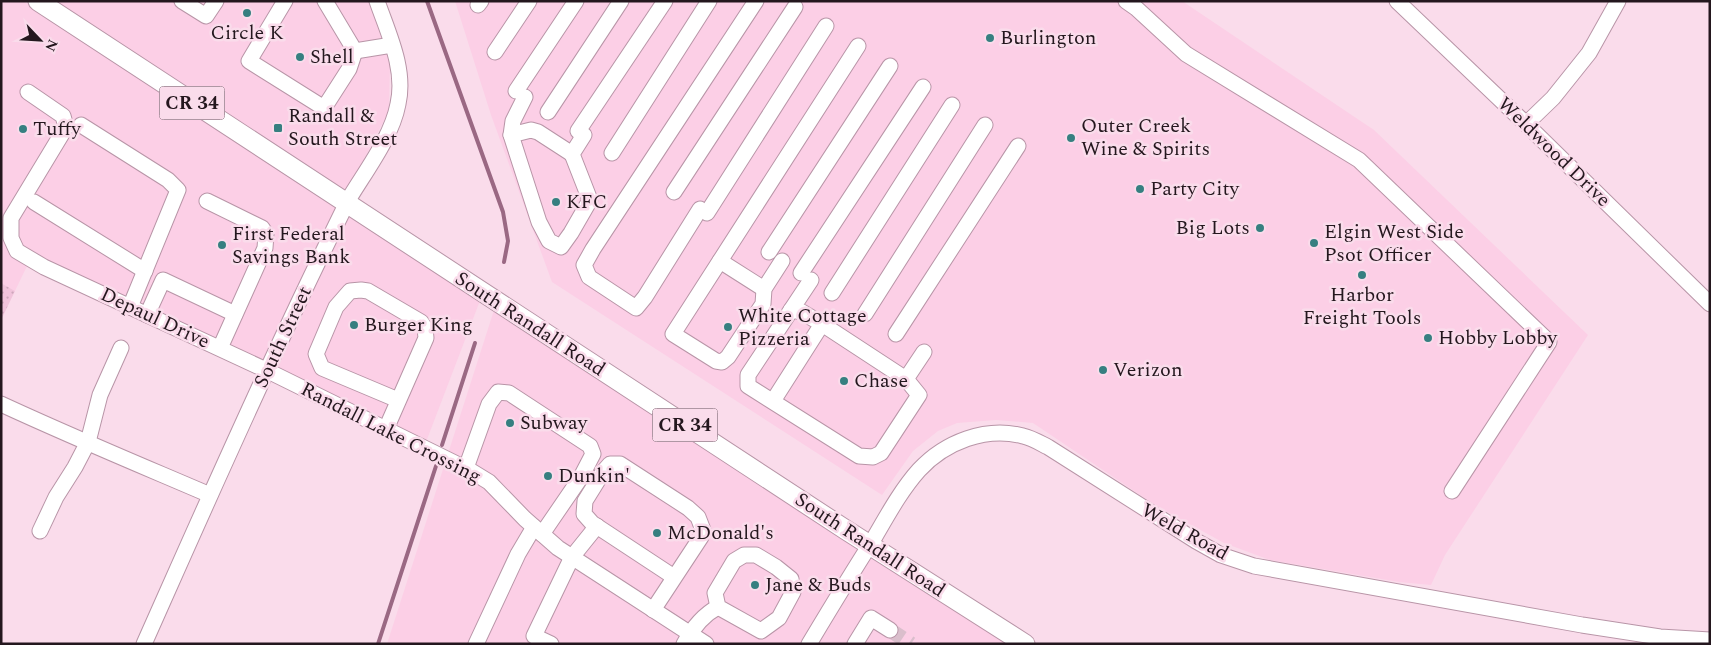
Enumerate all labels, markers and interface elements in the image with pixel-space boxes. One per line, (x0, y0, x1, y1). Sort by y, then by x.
marker: Circle K (241, 7, 253, 19)
north arrow (15, 15, 65, 65)
place label: Circle K (210, 18, 284, 48)
place label: Burlington (1000, 23, 1096, 53)
marker: Burlington (984, 32, 996, 44)
text: N (39, 36, 63, 55)
place label: Shell (310, 42, 354, 72)
marker: Shell (294, 51, 306, 63)
road number: CR 34 (160, 86, 224, 120)
street label: Weldwood Drive (1490, 90, 1618, 214)
place label: Randall & South Street (288, 101, 397, 154)
place label: Outer Creek Wine & Spirits (1081, 111, 1210, 164)
place label: Tuffy (33, 114, 82, 144)
marker: Randall & South Street (272, 122, 284, 134)
marker: Tuffy (17, 123, 29, 135)
marker: Outer Creek Wine & Spirits (1065, 132, 1077, 144)
place label: Party City (1150, 174, 1241, 204)
marker: Party City (1134, 183, 1146, 195)
place label: KFC (566, 187, 607, 217)
marker: KFC (550, 196, 562, 208)
place label: Big Lots (1176, 213, 1250, 243)
place label: Elgin West Side Psot Officer (1324, 217, 1464, 270)
place label: First Federal Savings Bank (232, 219, 350, 272)
marker: Big Lots (1254, 222, 1266, 234)
marker: Elgin West Side Psot Officer (1308, 237, 1320, 249)
marker: First Federal Savings Bank (216, 239, 228, 251)
street label: South Randall Road (449, 264, 611, 384)
marker: Harbor Freight Tools (1356, 269, 1368, 281)
street label: Depaul Drive (95, 280, 215, 356)
place label: Harbor Freight Tools (1303, 280, 1421, 333)
street label: South Street (246, 281, 320, 393)
place label: White Cottage Pizzeria (738, 301, 867, 354)
place label: Burger King (364, 310, 473, 340)
marker: Burger King (348, 319, 360, 331)
marker: White Cottage Pizzeria (722, 321, 734, 333)
place label: Hobby Lobby (1438, 323, 1558, 353)
marker: Hobby Lobby (1422, 332, 1434, 344)
place label: Verizon (1113, 355, 1183, 385)
marker: Verizon (1097, 364, 1109, 376)
place label: Chase (854, 366, 908, 396)
street label: Randall Lake Crossing (295, 374, 487, 492)
marker: Chase (838, 375, 850, 387)
place label: Subway (520, 408, 589, 438)
road number: CR 34 (652, 408, 718, 442)
marker: Subway (504, 417, 516, 429)
place label: Dunkin' (558, 461, 630, 491)
marker: Dunkin' (542, 470, 554, 482)
street label: South Randall Road (789, 485, 951, 605)
street label: Weld Road (1136, 496, 1234, 568)
place label: McDonald's (667, 518, 774, 548)
marker: McDonald's (651, 527, 663, 539)
place label: Jane & Buds (765, 570, 871, 600)
marker: Jane & Buds (749, 579, 761, 591)

